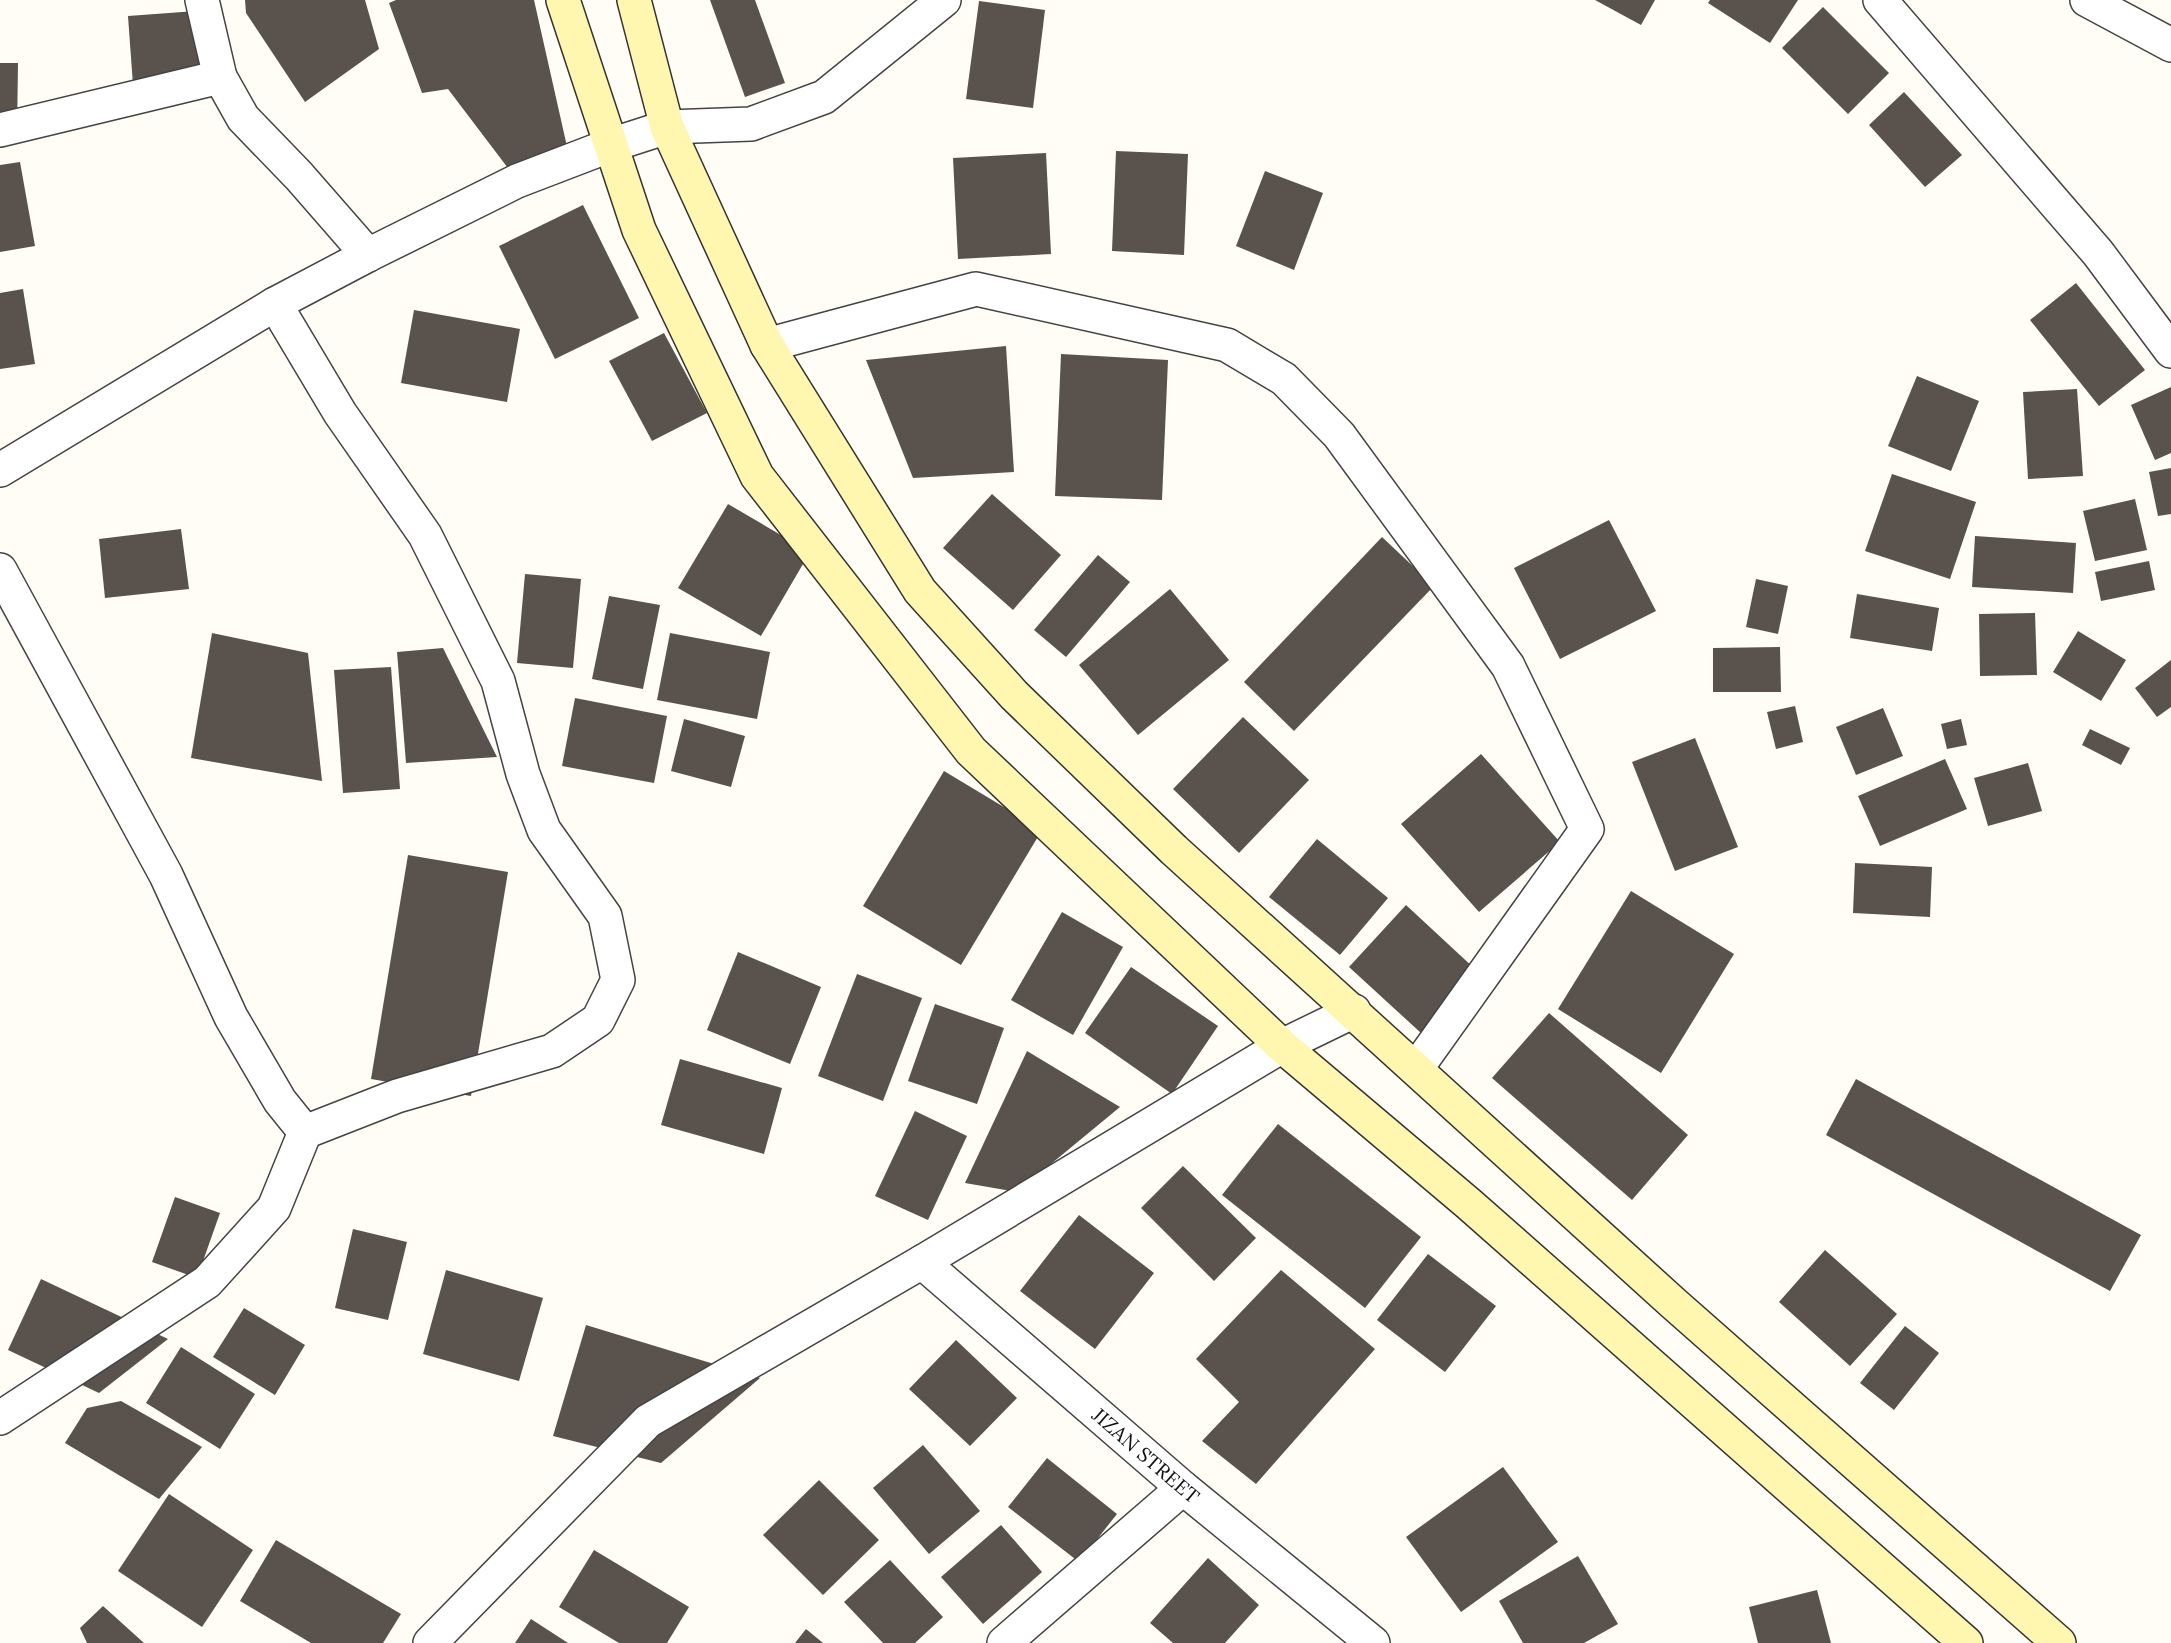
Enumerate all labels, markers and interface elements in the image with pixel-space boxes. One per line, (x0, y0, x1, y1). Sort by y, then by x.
street label: JIZAN STREET (1087, 1401, 1205, 1509)

